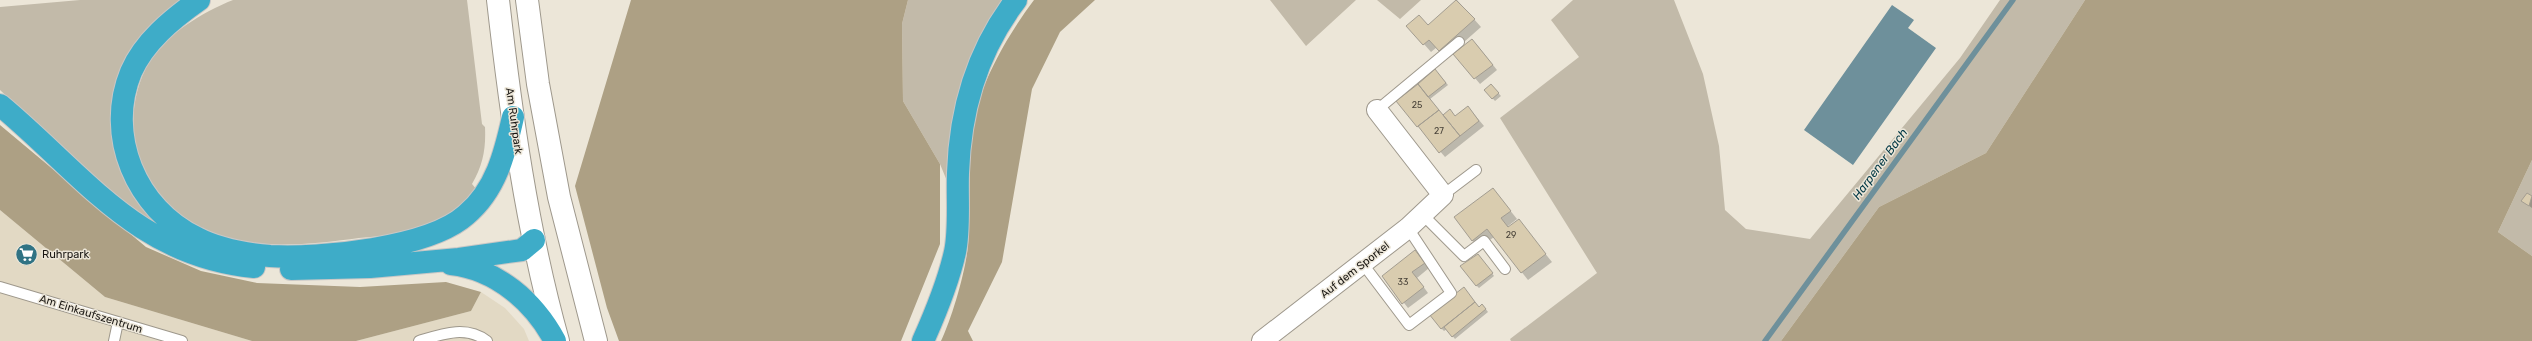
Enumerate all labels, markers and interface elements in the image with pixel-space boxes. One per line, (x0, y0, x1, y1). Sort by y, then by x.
street label: Am Ruhrpark (503, 87, 525, 155)
house number: 25 (1412, 100, 1422, 110)
house number: 27 (1434, 126, 1444, 136)
water label: Harpener Bach (1850, 126, 1910, 202)
house number: 29 (1506, 230, 1516, 240)
street label: Auf dem Sporkel (1318, 239, 1392, 301)
supermarket icon: Ruhrpark (13, 241, 39, 267)
place label: Ruhrpark (42, 248, 90, 261)
house number: 33 (1398, 277, 1408, 287)
street label: Am Einkaufszentrum (38, 292, 144, 336)

